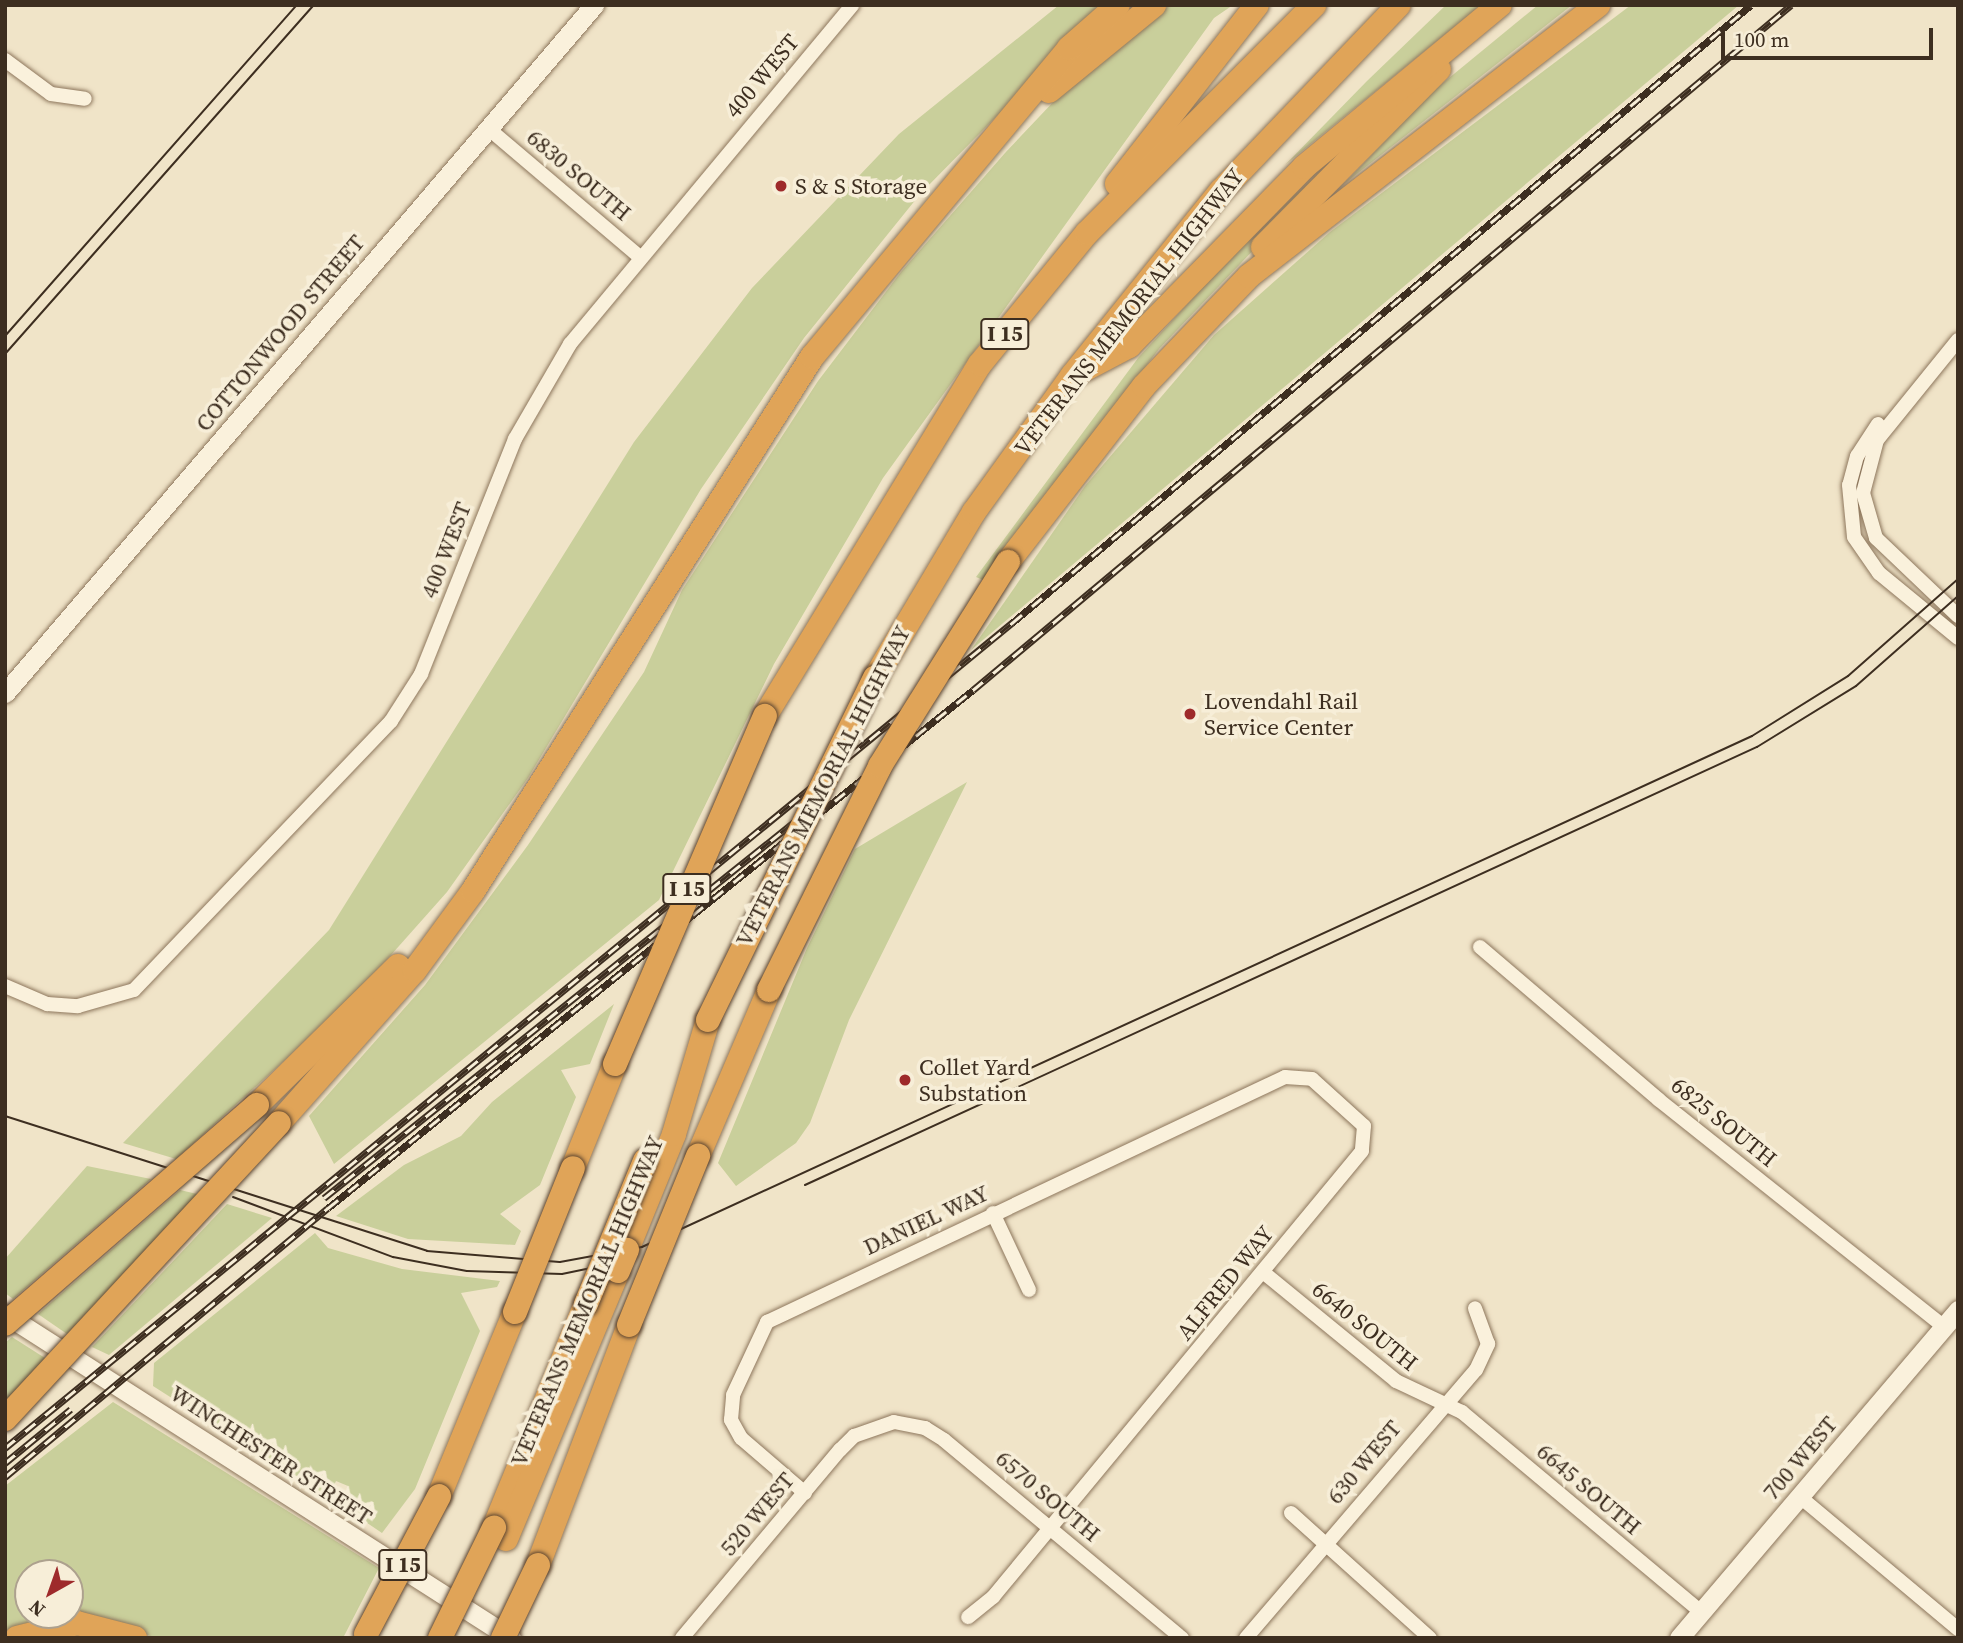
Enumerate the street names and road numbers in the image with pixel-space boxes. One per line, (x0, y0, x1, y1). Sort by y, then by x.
street label: 400 WEST (719, 28, 805, 124)
street label: 6830 SOUTH (521, 123, 637, 227)
street label: VETERANS MEMORIAL HIGHWAY (1008, 163, 1250, 461)
street label: COTTONWOOD STREET (190, 229, 370, 437)
road number: I 15 (979, 316, 1031, 352)
street label: 400 WEST (415, 498, 477, 602)
street label: VETERANS MEMORIAL HIGHWAY (730, 621, 916, 951)
road number: I 15 (661, 872, 713, 906)
street label: 6825 SOUTH (1666, 1071, 1782, 1173)
street label: VETERANS MEMORIAL HIGHWAY (505, 1132, 669, 1470)
street label: DANIEL WAY (859, 1179, 993, 1261)
street label: ALFRED WAY (1170, 1220, 1280, 1346)
street label: 6640 SOUTH (1307, 1275, 1423, 1377)
street label: WINCHESTER STREET (165, 1379, 377, 1531)
street label: 700 WEST (1757, 1410, 1843, 1506)
street label: 630 WEST (1321, 1414, 1407, 1510)
street label: 6645 SOUTH (1531, 1437, 1647, 1541)
street label: 6570 SOUTH (990, 1444, 1106, 1548)
street label: 520 WEST (714, 1466, 800, 1562)
road number: I 15 (377, 1548, 429, 1582)

